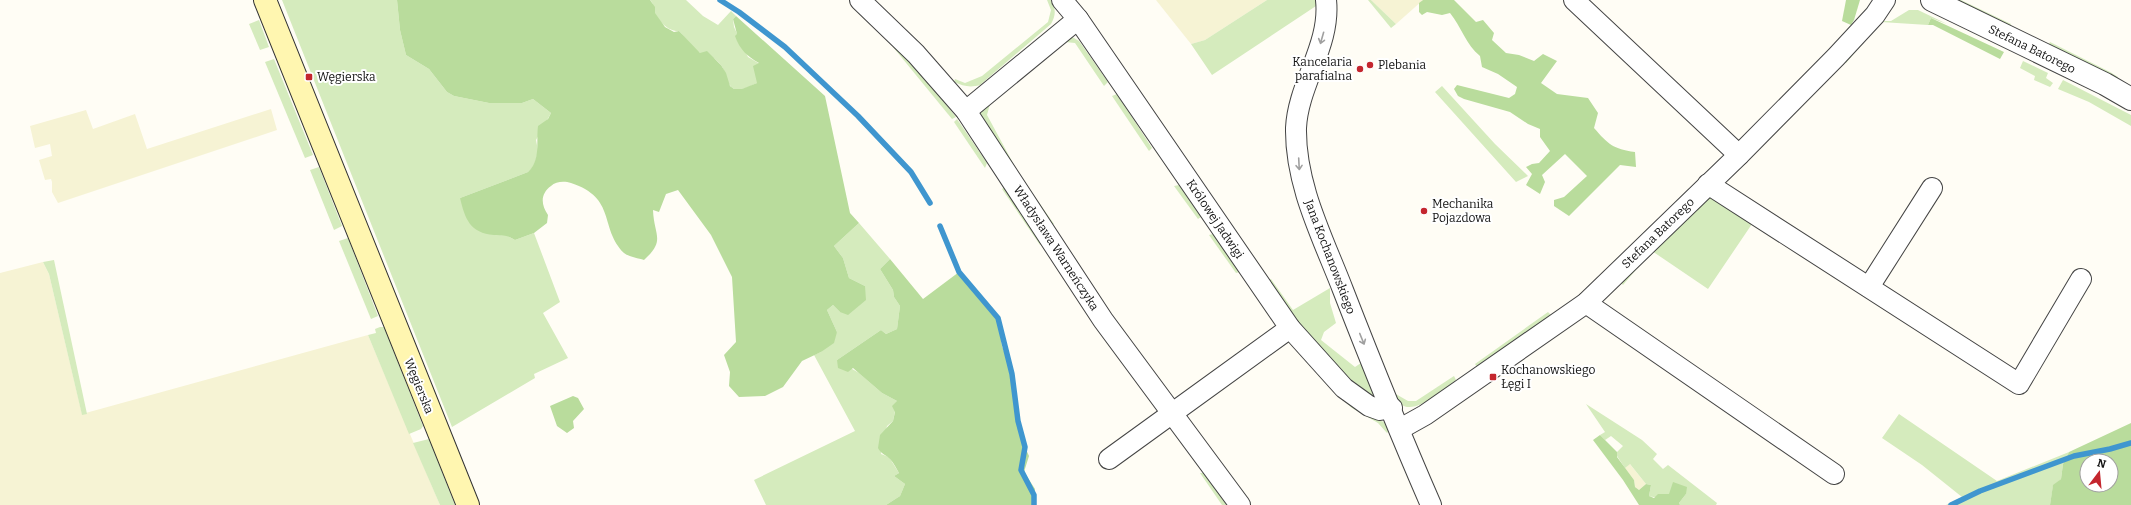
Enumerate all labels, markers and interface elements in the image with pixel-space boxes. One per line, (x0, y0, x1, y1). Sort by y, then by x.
street label: Stefana Batorego (1986, 22, 2078, 76)
one-way arrow (1317, 32, 1325, 45)
place label: Kancelaria parafialna (1292, 55, 1352, 83)
place label: Plebania (1378, 58, 1427, 72)
marker: Plebania (1365, 60, 1375, 70)
marker: Kancelaria parafialna (1355, 64, 1365, 74)
place label: Węgierska (317, 70, 376, 84)
marker: Węgierska (304, 72, 314, 82)
one-way arrow (1295, 157, 1302, 170)
street label: Królowej Jadwigi (1183, 177, 1247, 261)
street label: Władysława Warneńczyka (1010, 183, 1102, 313)
street label: Stefana Batorego (1619, 195, 1697, 271)
street label: Jana Kochanowskiego (1301, 197, 1358, 316)
place label: Mechanika Pojazdowa (1432, 197, 1494, 225)
marker: Mechanika Pojazdowa (1419, 206, 1429, 216)
one-way arrow (1359, 332, 1366, 344)
street label: Węgierska (402, 356, 437, 416)
place label: Kochanowskiego Łęgi I (1501, 363, 1595, 391)
marker: Kochanowskiego Łęgi I (1488, 372, 1498, 382)
north arrow (2079, 453, 2119, 493)
text: N (2096, 456, 2108, 471)

